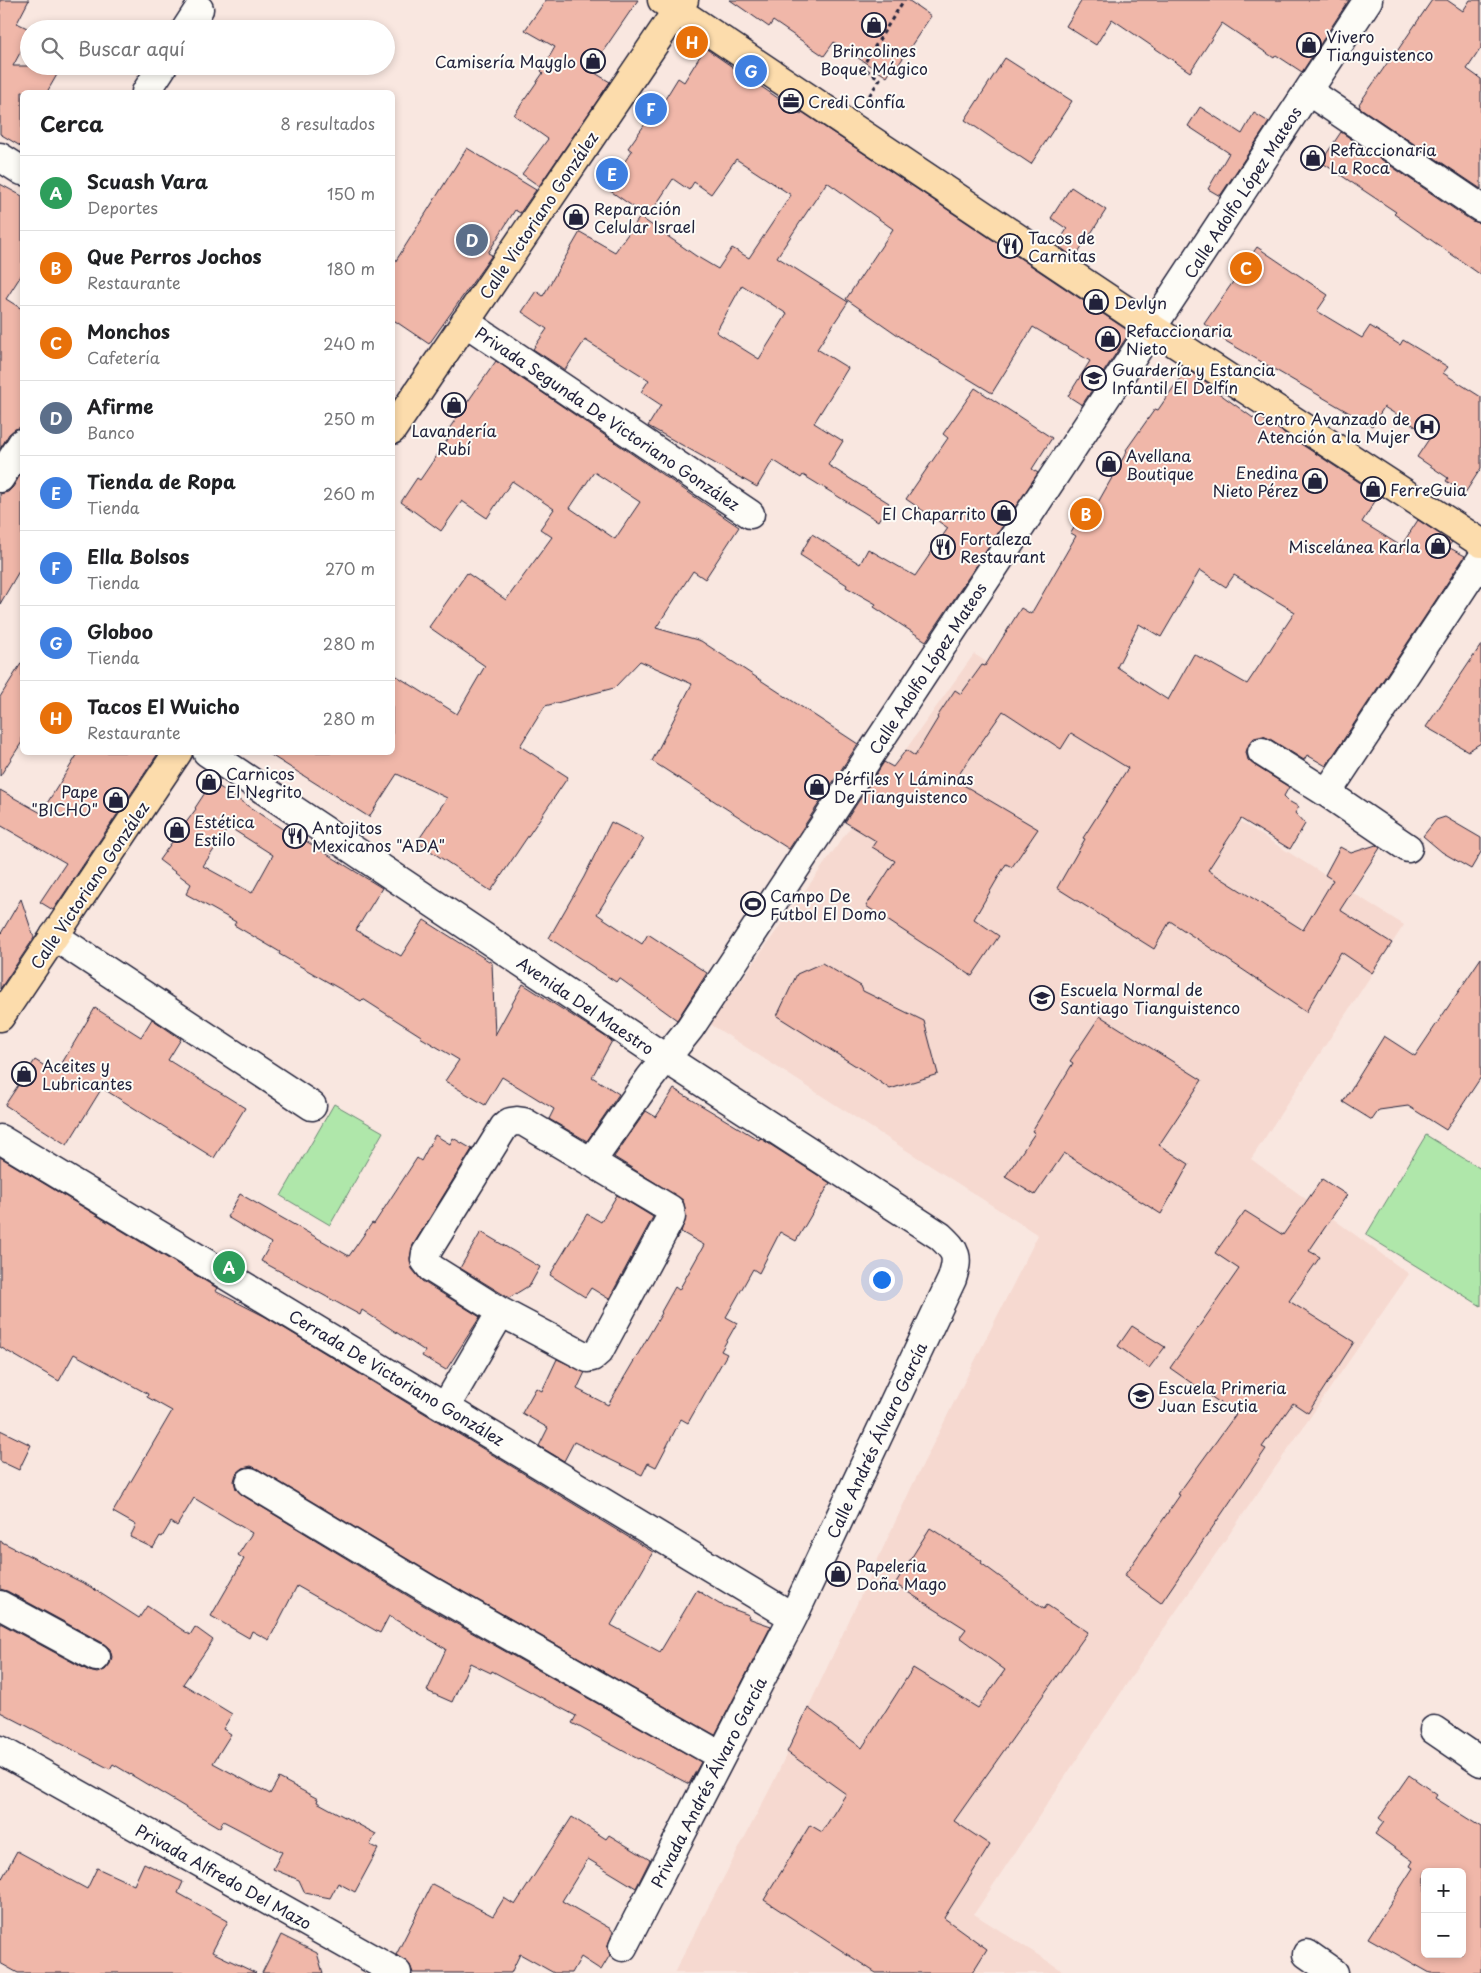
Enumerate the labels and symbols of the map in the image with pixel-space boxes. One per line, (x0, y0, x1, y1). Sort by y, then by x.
shop icon: Brincolines Boque Mágico (861, 12, 887, 38)
pin: H (676, 23, 708, 61)
place label: Vivero Tianguistenco (1326, 24, 1434, 66)
shop icon: Vivero Tianguistenco (1296, 32, 1322, 58)
place label: Brincolines Boque Mágico (820, 38, 928, 80)
shop icon: Camisería Mayglo (580, 48, 606, 74)
place label: Camisería Mayglo (435, 49, 576, 73)
pin: G (735, 52, 767, 90)
office icon: Credi Confía (778, 88, 804, 114)
place label: Credi Confía (808, 89, 905, 113)
pin: F (635, 90, 667, 128)
street label: Calle Adolfo López Mateos (1179, 102, 1305, 282)
street label: Calle Victoriano González (473, 126, 603, 304)
place label: Refaccionaria La Roca (1330, 137, 1436, 179)
shop icon: Refaccionaria La Roca (1300, 145, 1326, 171)
pin: E (596, 155, 628, 193)
place label: Reparación Celular Israel (594, 196, 695, 238)
shop icon: Reparación Celular Israel (563, 204, 589, 230)
pin: D (456, 221, 488, 259)
place label: Tacos de Carnitas (1028, 225, 1096, 267)
restaurant icon: Tacos de Carnitas (997, 233, 1023, 259)
pin: C (1230, 249, 1262, 287)
shop icon: Devlyn (1083, 289, 1109, 315)
place label: Devlyn (1114, 290, 1167, 314)
place label: Refaccionaria Nieto (1126, 318, 1232, 360)
street label: Privada Segunda De Victoriano González (471, 320, 745, 516)
shop icon: Refaccionaria Nieto (1095, 326, 1121, 352)
place label: Guardería y Estancia Infantil El Delfín (1112, 357, 1275, 399)
school or university icon: Guardería y Estancia Infantil El Delfín (1081, 365, 1107, 391)
shop icon: Lavandería Rubí (441, 392, 467, 418)
place label: Centro Avanzado de Atención a la Mujer (1253, 406, 1411, 448)
hospital icon: Centro Avanzado de Atención a la Mujer (1414, 414, 1440, 440)
place label: Lavandería Rubí (412, 418, 496, 460)
place label: Avellana Boutique (1126, 443, 1194, 485)
shop icon: Avellana Boutique (1096, 451, 1122, 477)
place label: Enedina Nieto Pérez (1213, 460, 1298, 502)
shop icon: Enedina Nieto Pérez (1302, 468, 1328, 494)
shop icon: FerreGuia (1360, 476, 1386, 502)
place label: FerreGuia (1390, 477, 1467, 501)
pin: B (1070, 495, 1102, 533)
shop icon: El Chaparrito (991, 500, 1017, 526)
place label: El Chaparrito (882, 501, 986, 525)
place label: Fortaleza Restaurant (960, 526, 1046, 568)
shop icon: Miscelánea Karla (1425, 533, 1451, 559)
restaurant icon: Fortaleza Restaurant (930, 534, 956, 560)
place label: Miscelánea Karla (1289, 534, 1420, 558)
street label: Calle Adolfo López Mateos (862, 577, 992, 759)
place label: Carnicos El Negrito (226, 761, 302, 803)
place label: Pérfiles Y Láminas De Tianguistenco (834, 766, 974, 808)
shop icon: Carnicos El Negrito (196, 769, 222, 795)
shop icon: Pérfiles Y Láminas De Tianguistenco (804, 774, 830, 800)
place label: Pape "BICHO" (31, 779, 98, 821)
shop icon: Pape "BICHO" (103, 787, 129, 813)
street label: Calle Victoriano González (24, 796, 154, 974)
place label: Estética Estilo (194, 809, 255, 851)
place label: Antojitos Mexicanos "ADA" (312, 815, 445, 857)
shop icon: Estética Estilo (164, 817, 190, 843)
restaurant icon: Antojitos Mexicanos "ADA" (282, 823, 308, 849)
place label: Campo De Futbol El Domo (770, 883, 886, 925)
sports icon: Campo De Futbol El Domo (740, 891, 766, 917)
street label: Avenida Del Maestro (513, 950, 659, 1060)
place label: Escuela Normal de Santiago Tianguistenco (1060, 977, 1240, 1019)
school or university icon: Escuela Normal de Santiago Tianguistenco (1029, 985, 1055, 1011)
place label: Aceites y Lubricantes (42, 1053, 132, 1095)
shop icon: Aceites y Lubricantes (11, 1061, 37, 1087)
pin: A (213, 1248, 245, 1286)
your location (869, 1267, 895, 1293)
street label: Cerrada De Victoriano González (285, 1303, 509, 1451)
street label: Calle Andrés Álvaro García (820, 1338, 932, 1542)
place label: Escuela Primeria Juan Escutia (1158, 1375, 1286, 1417)
school or university icon: Escuela Primeria Juan Escutia (1128, 1383, 1154, 1409)
place label: Papeleria Doña Mago (856, 1553, 946, 1595)
shop icon: Papeleria Doña Mago (825, 1561, 851, 1587)
street label: Privada Andrés Álvaro García (644, 1672, 772, 1892)
street label: Privada Alfredo Del Mazo (132, 1818, 316, 1934)

